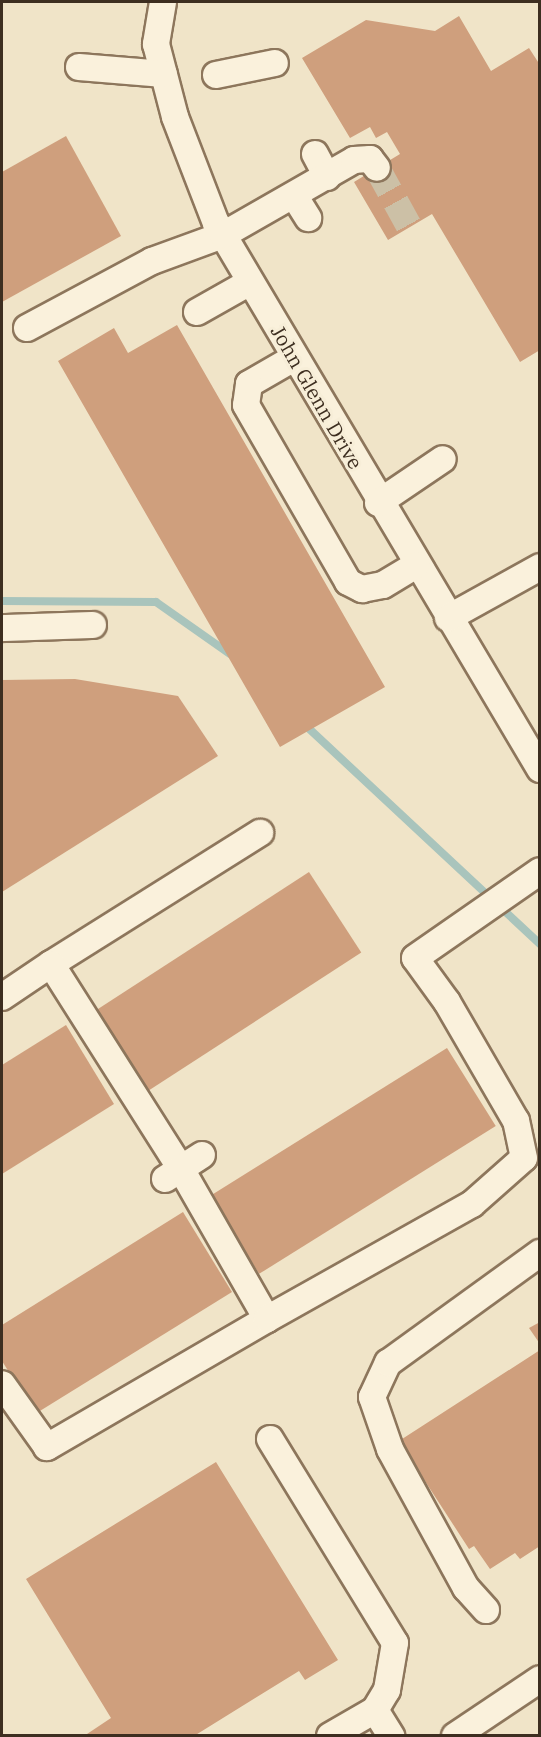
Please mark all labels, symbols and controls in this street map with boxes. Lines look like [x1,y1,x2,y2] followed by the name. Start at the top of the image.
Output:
[266,321,368,473] street label: John Glenn Drive

